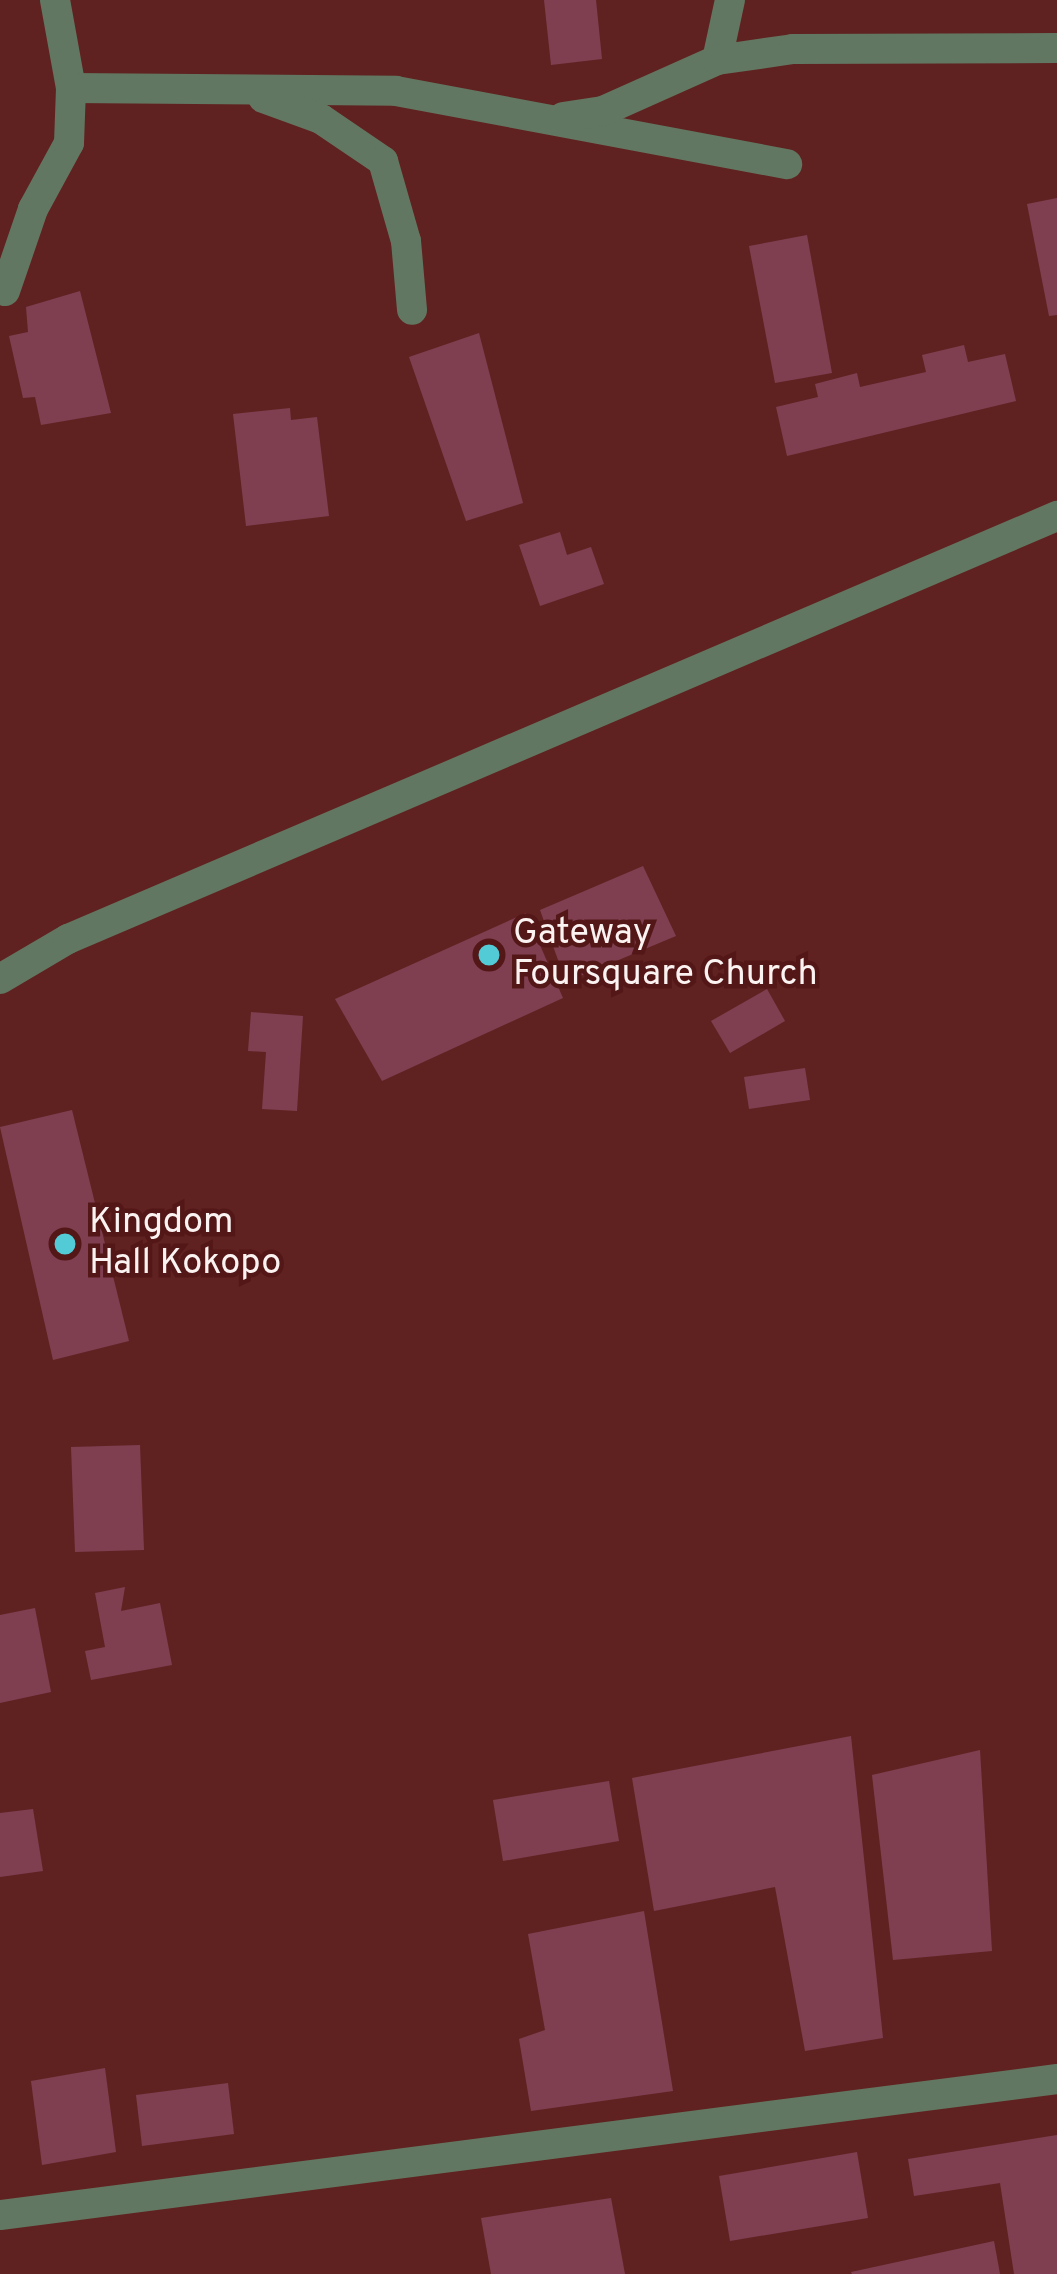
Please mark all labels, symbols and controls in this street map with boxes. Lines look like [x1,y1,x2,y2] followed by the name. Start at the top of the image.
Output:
[513,912,818,997] place label: Gateway Foursquare Church
[476,942,502,968] marker: Gateway Foursquare Church
[89,1201,281,1286] place label: Kingdom Hall Kokopo
[52,1231,78,1257] marker: Kingdom Hall Kokopo

